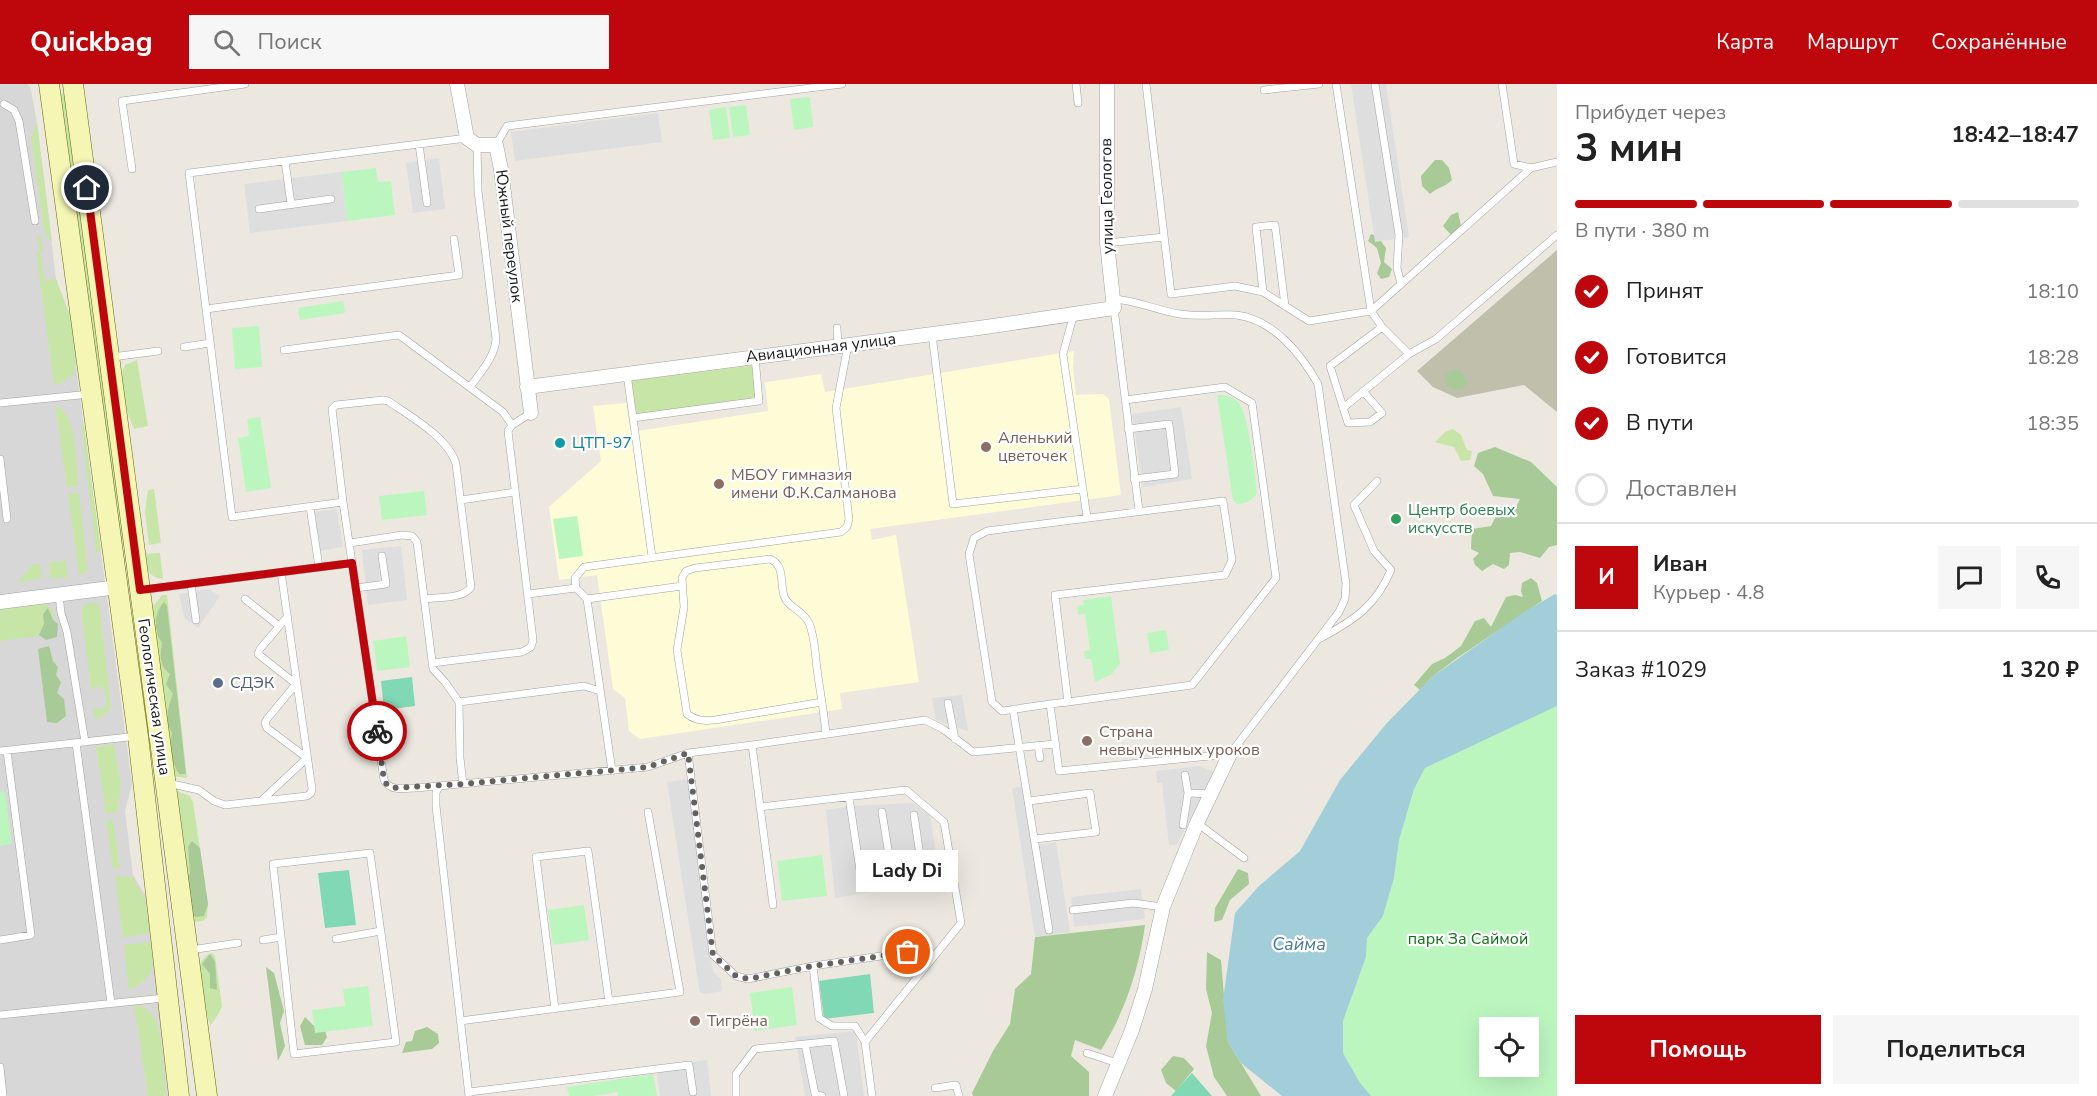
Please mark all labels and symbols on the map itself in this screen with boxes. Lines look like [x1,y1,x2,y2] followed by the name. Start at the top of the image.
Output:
[1095,138,1119,254] street label: улица Геологов
[61,162,112,213] pin
[490,168,528,304] street label: Южный переулок
[745,328,897,368] street label: Авиационная улица
[998,427,1073,467] place label: Аленький цветочек
[572,432,632,454] place label: ЦТП-97
[553,436,567,450] marker: ЦТП-97
[979,440,993,454] marker: Аленький цветочек
[731,464,897,504] place label: МБОУ гимназия имени Ф.К.Салманова
[712,477,726,491] marker: МБОУ гимназия имени Ф.К.Салманова
[1408,499,1516,539] place label: Центр боевых искусств
[1389,512,1403,526] marker: Центр боевых искусств
[132,617,176,777] street label: Геологическая улица
[230,672,275,694] place label: СДЭК
[211,676,225,690] marker: СДЭК
[347,701,407,761] courier
[1099,721,1260,761] place label: Страна невыученных уроков
[1080,734,1094,748] marker: Страна невыученных уроков
[857,850,959,892] callout: Lady Di
[882,926,933,977] pin
[1408,928,1528,950] park label: парк За Саймой
[1272,932,1326,956] water label: Сайма
[707,1010,768,1032] place label: Тигрёна
[688,1014,702,1028] marker: Тигрёна

